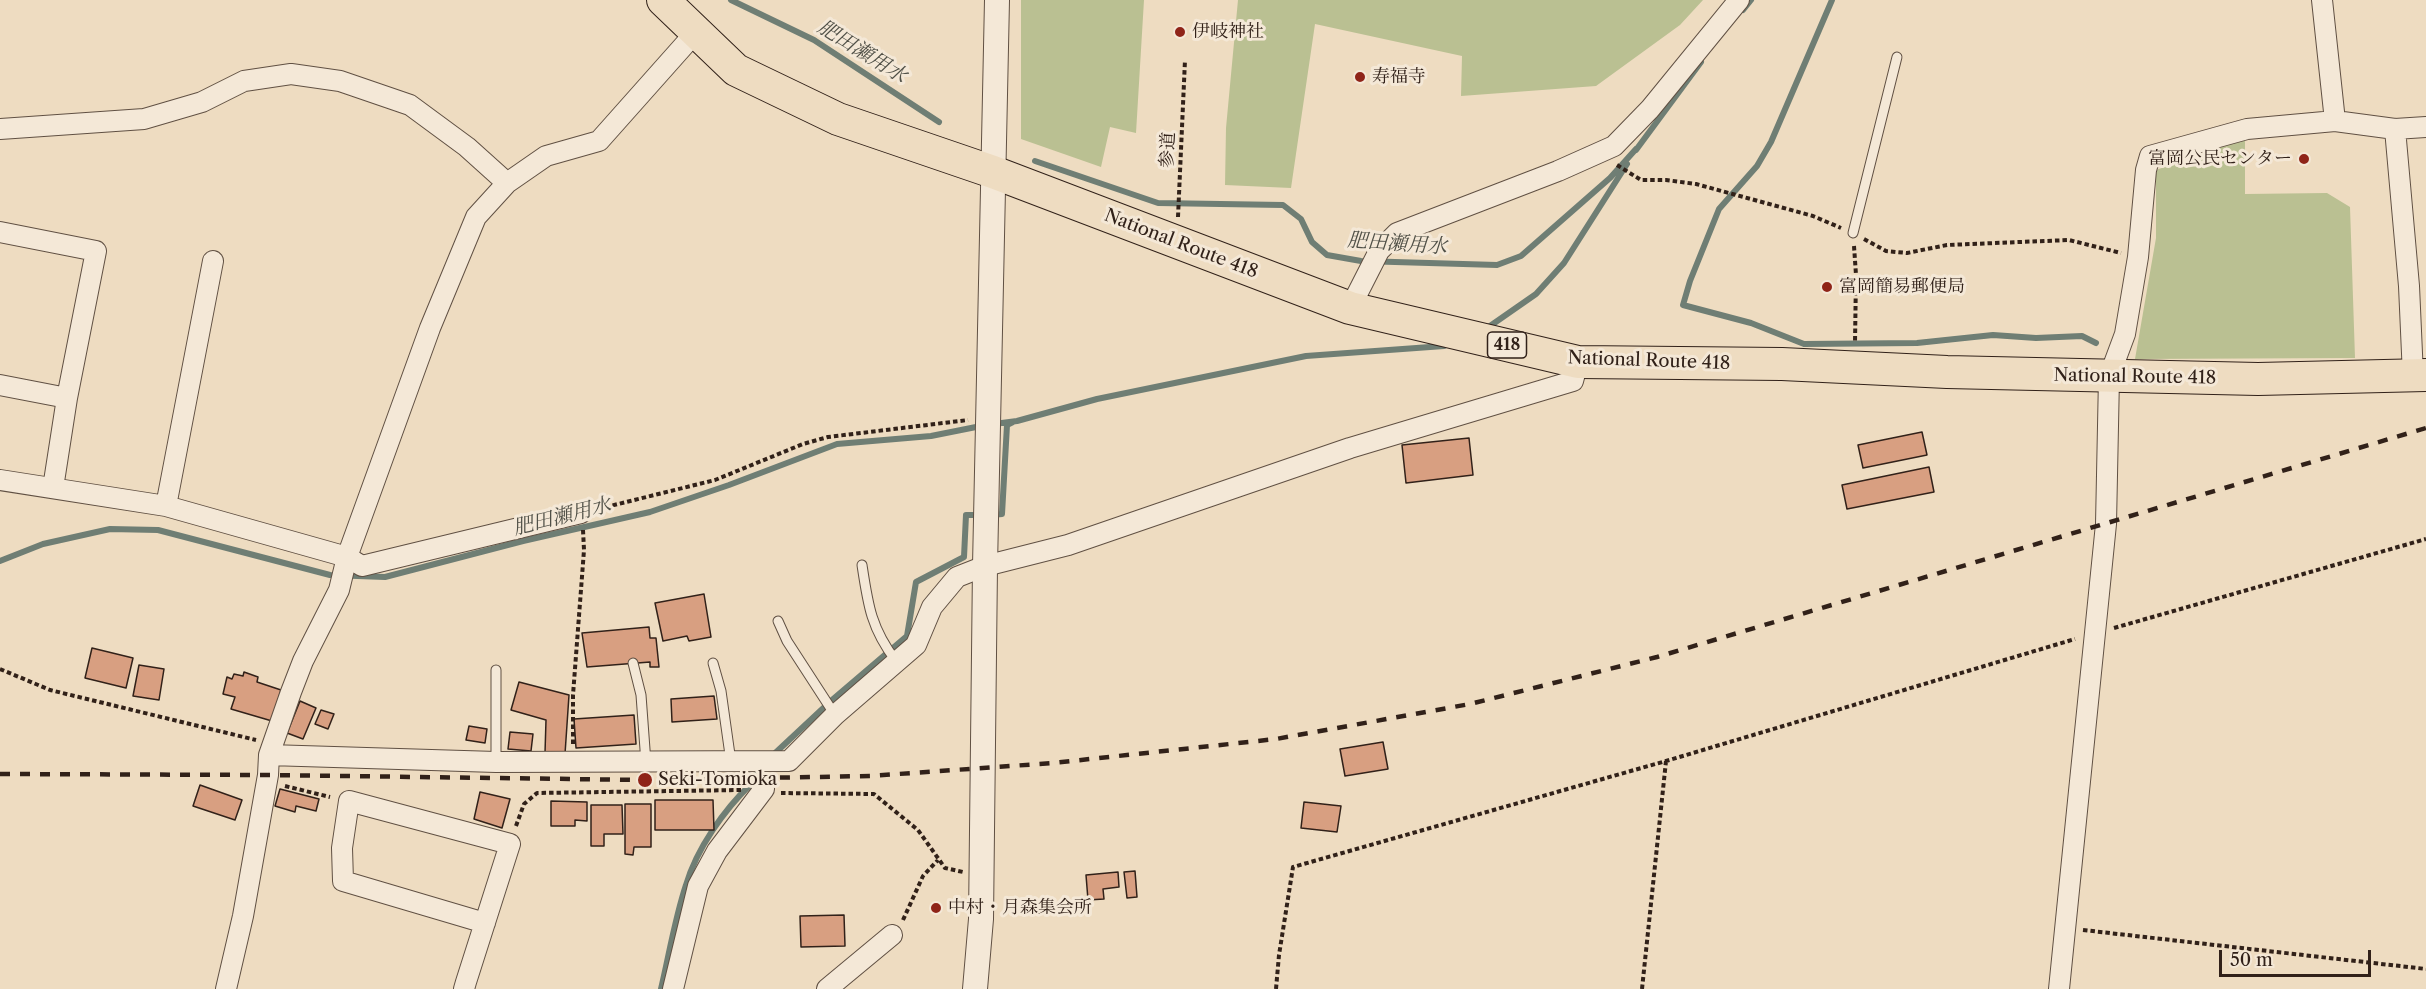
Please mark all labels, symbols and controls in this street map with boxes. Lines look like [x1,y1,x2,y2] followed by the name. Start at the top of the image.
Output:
[813,15,911,89] water label: 肥田瀬用水
[1192,21,1264,43] place label: 伊岐神社
[1173,25,1187,39] marker: 伊岐神社
[1372,66,1426,88] place label: 寿福寺
[1353,70,1367,84] marker: 寿福寺
[1156,131,1180,169] street label: 参道
[2148,148,2292,170] place label: 富岡公民センター
[2297,152,2311,166] marker: 富岡公民センター
[1101,205,1261,283] street label: National Route 418
[1346,229,1448,259] water label: 肥田瀬用水
[1839,276,1965,298] place label: 富岡簡易郵便局
[1820,280,1834,294] marker: 富岡簡易郵便局
[1488,332,1526,358] road number: 418
[1567,347,1731,375] street label: National Route 418
[2053,365,2217,389] street label: National Route 418
[511,493,613,541] water label: 肥田瀬用水
[658,769,777,791] place label: Seki-Tomioka
[636,771,654,789] marker: Seki-Tomioka
[948,897,1092,919] place label: 中村・月森集会所
[929,901,943,915] marker: 中村・月森集会所
[2222,938,2374,976] scale bar
[2230,949,2273,971] text: 50 m

